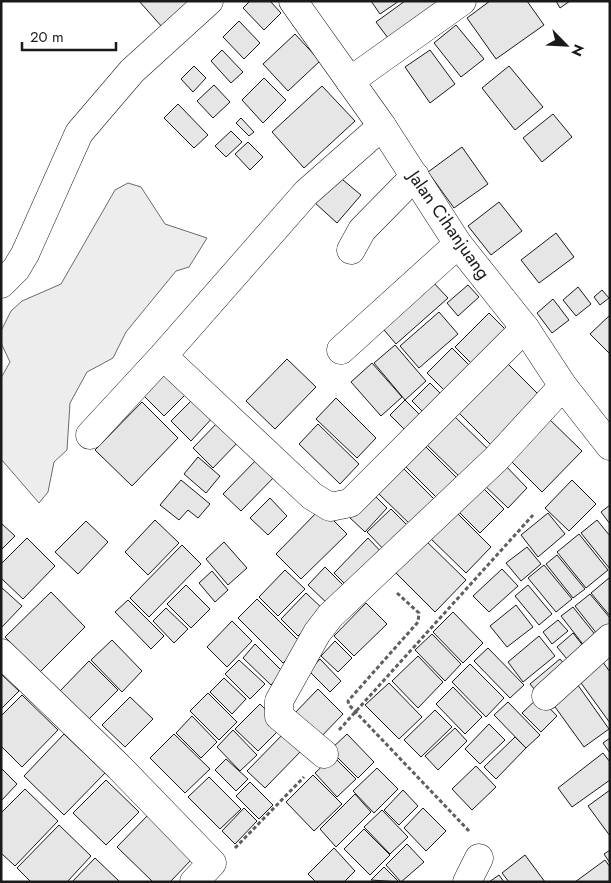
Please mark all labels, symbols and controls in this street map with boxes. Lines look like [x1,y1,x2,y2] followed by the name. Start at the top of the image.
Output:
[22,20,116,52] scale bar
[541,20,591,70] north arrow
[30,26,64,48] text: 20 m
[566,41,589,59] text: N
[401,164,496,285] street label: Jalan Cihanjuang

